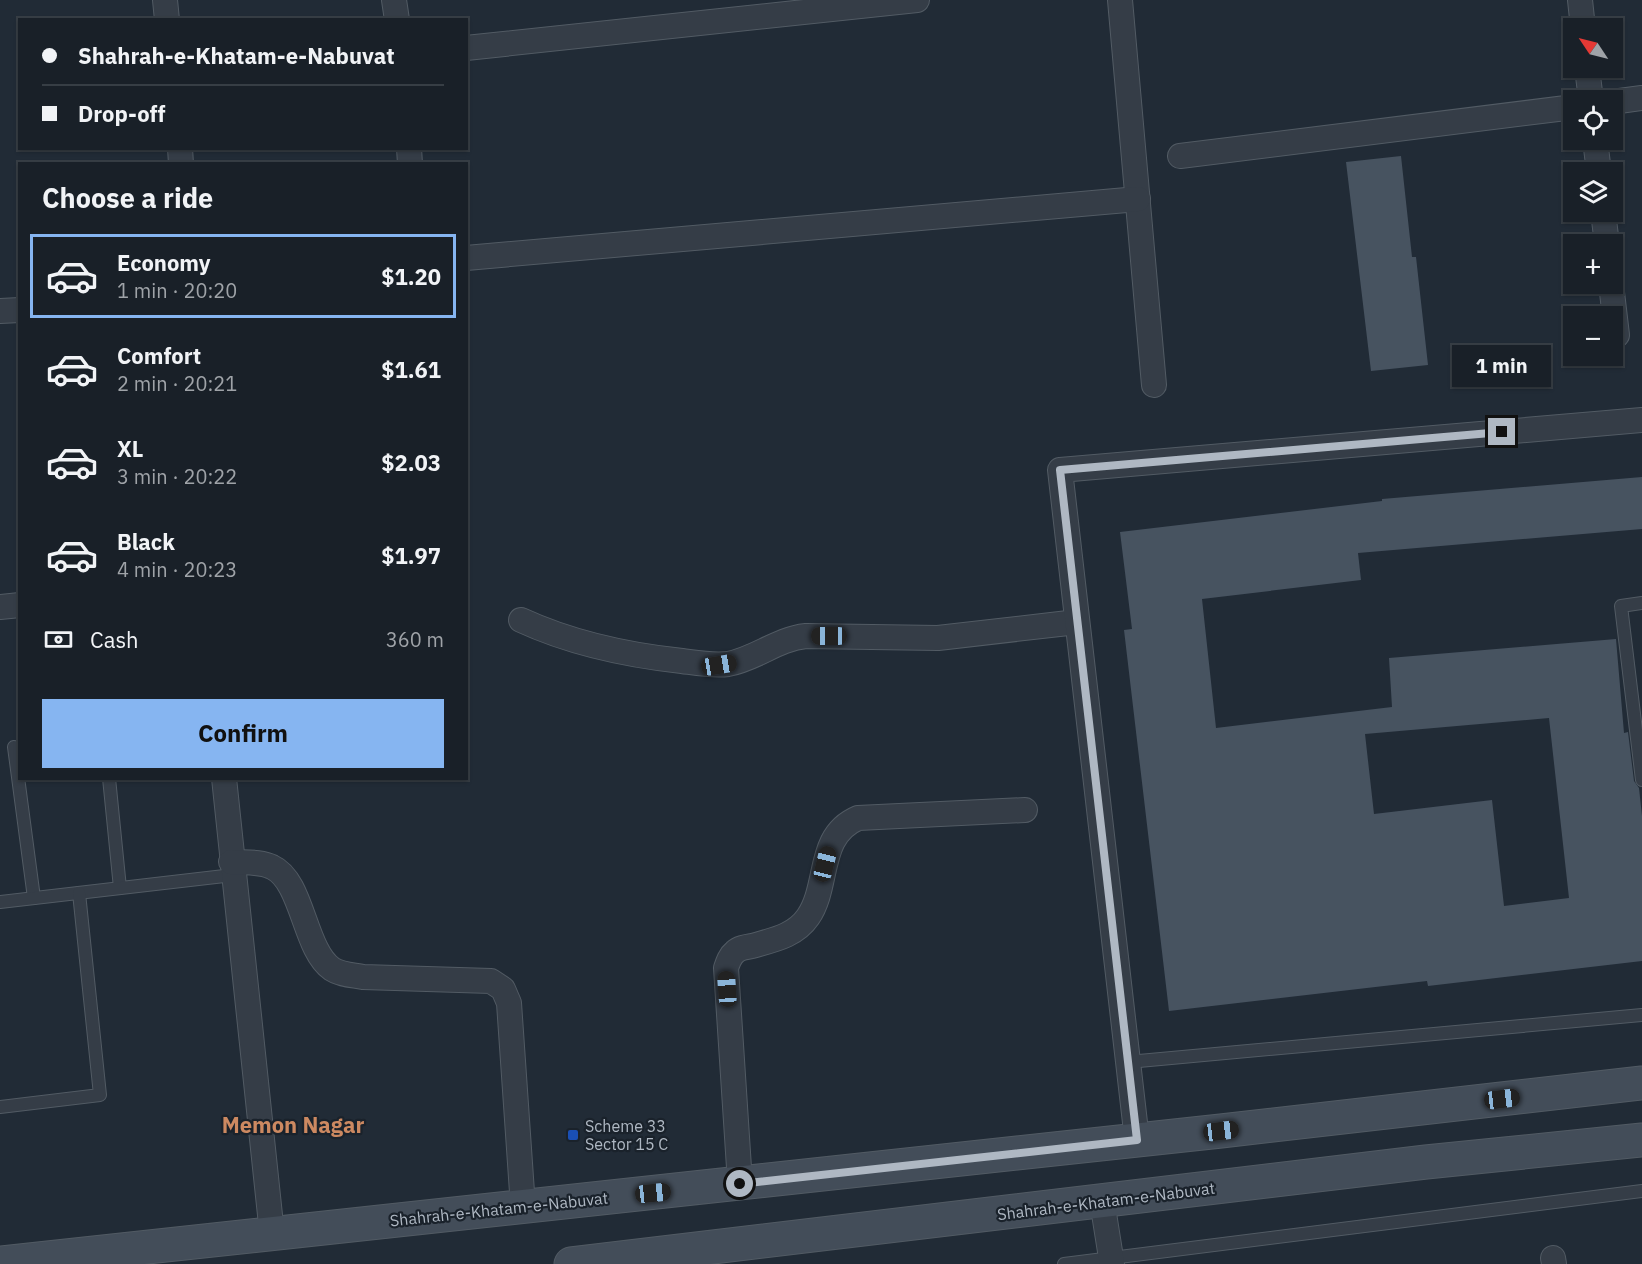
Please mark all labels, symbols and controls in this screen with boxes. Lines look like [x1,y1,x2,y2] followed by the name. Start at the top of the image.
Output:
[1563,18,1623,78] north arrow
[1563,18,1623,366] map controls
[78,41,395,70] text: Shahrah-e-Khatam-e-Nabuvat
[1563,90,1623,150] button: locate
[78,99,165,128] text: Drop-off
[1563,162,1623,222] button: layers
[42,180,213,215] text: Choose a ride
[1563,234,1623,294] button: +
[117,248,211,277] text: Economy
[45,249,99,303] icon: car
[381,262,441,291] text: $1.20
[117,277,237,304] text: 1 min · 20:20
[1563,306,1623,366] button: −
[117,341,201,370] text: Comfort
[45,342,99,396] icon: car
[1452,345,1552,387] callout: 1 min
[1475,352,1528,379] text: 1 min
[381,355,441,384] text: $1.61
[117,370,237,397] text: 2 min · 20:21
[1488,418,1515,445] route end
[117,434,143,463] text: XL
[45,435,99,489] icon: car
[381,448,441,477] text: $2.03
[117,463,237,490] text: 3 min · 20:22
[117,527,175,556] text: Black
[45,528,99,582] icon: car
[381,541,441,570] text: $1.97
[117,556,237,583] text: 4 min · 20:23
[42,623,75,656] icon: cash
[90,625,139,654] text: Cash
[386,626,444,653] text: 360 m
[811,627,847,645] car
[700,653,738,677] car
[42,699,444,768] button: Confirm
[812,844,838,884] car
[717,970,737,1008] car
[1483,1088,1521,1110] car
[222,1110,364,1139] district label: Memon Nagar
[585,1116,668,1154] place label: Scheme 33 Sector 15 C
[1202,1120,1240,1142] car
[566,1128,580,1142] marker: Scheme 33 Sector 15 C
[726,1170,753,1197] route start
[996,1178,1216,1224] street label: Shahrah-e-Khatam-e-Nabuvat
[634,1182,672,1204] car
[389,1188,609,1230] street label: Shahrah-e-Khatam-e-Nabuvat

